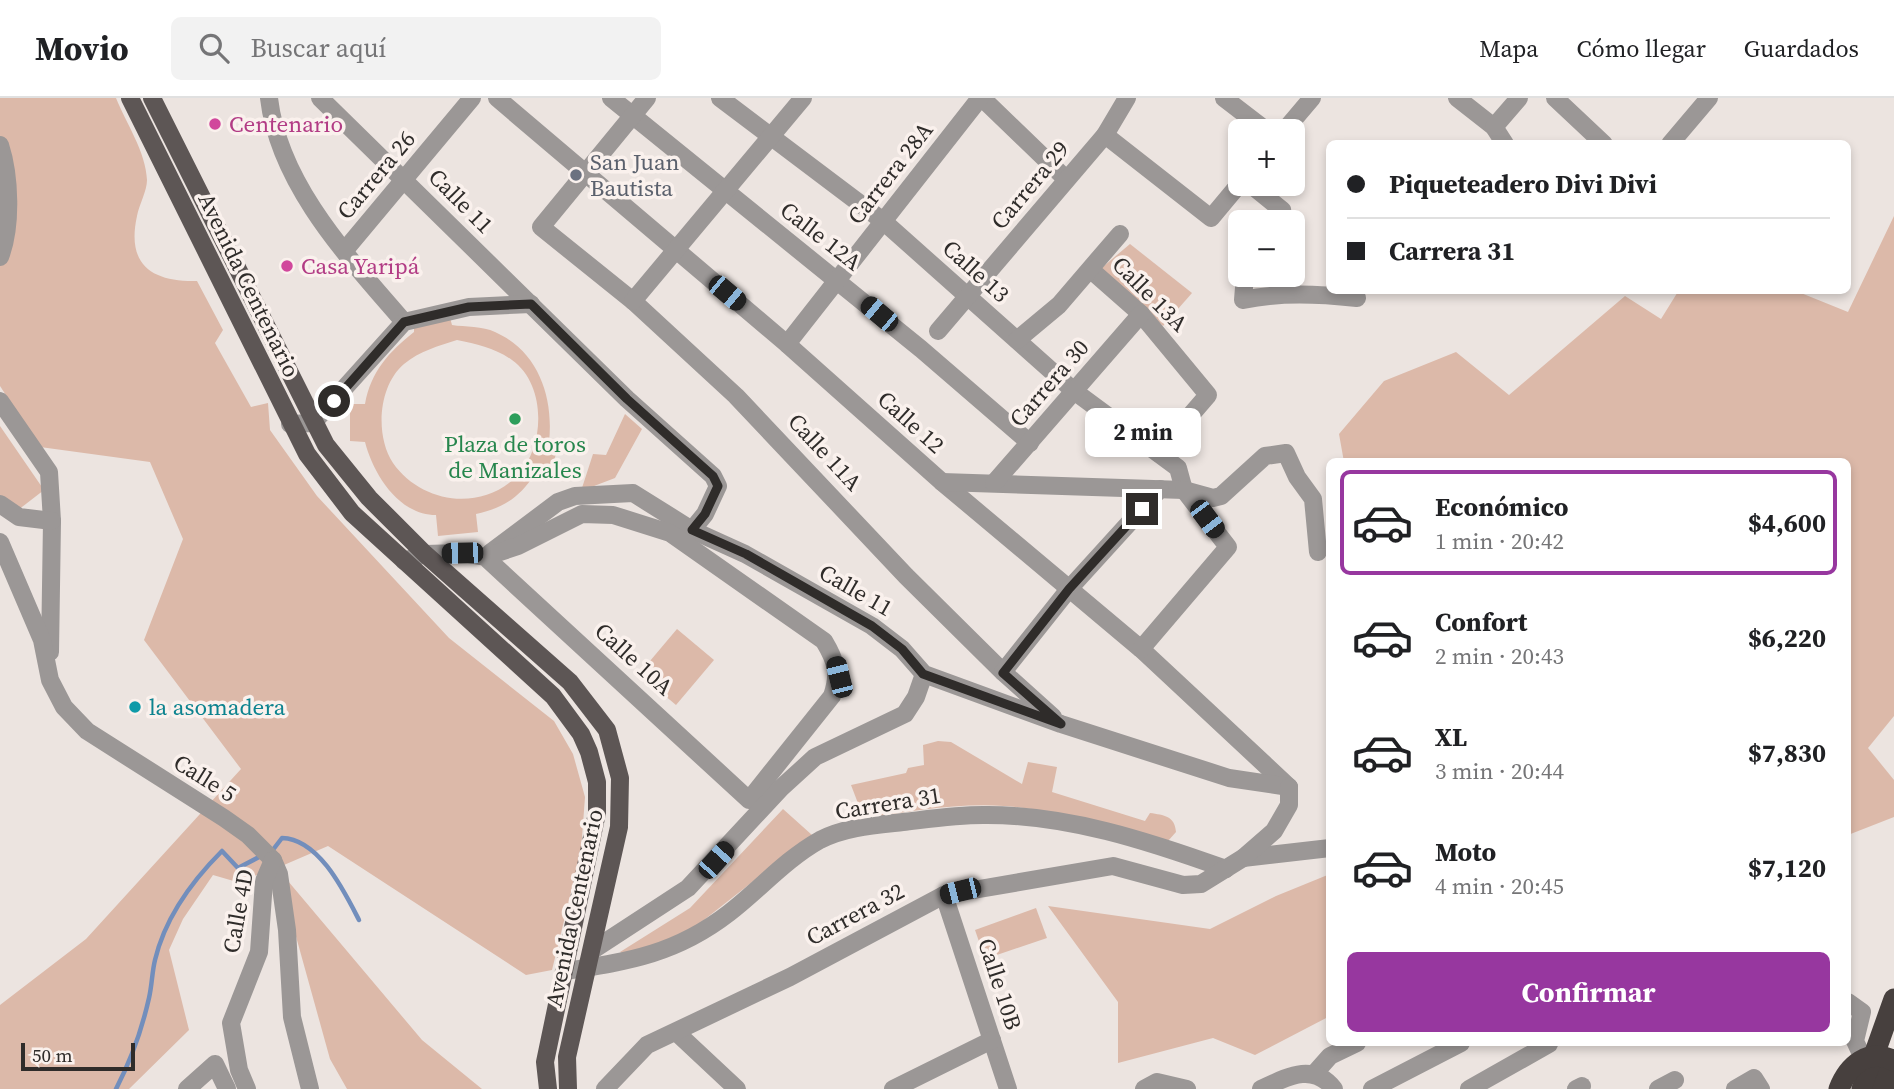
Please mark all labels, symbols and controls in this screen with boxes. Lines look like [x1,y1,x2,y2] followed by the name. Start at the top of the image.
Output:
[171,17,661,80] search box
[35,26,129,71] text: Movio
[195,29,233,67] icon: search
[251,30,386,66] text: Buscar aquí
[1479,32,1538,65] text: Mapa
[1576,32,1706,65] text: Cómo llegar
[1744,32,1859,65] text: Guardados
[229,108,343,140] place label: Centenario
[840,115,941,231] street label: Carrera 28A
[207,116,223,132] marker: Centenario
[1228,119,1305,287] map controls
[1228,119,1305,196] button: +
[329,124,423,226] street label: Carrera 26
[983,134,1077,236] street label: Carrera 29
[590,146,680,204] place label: San Juan Bautista
[421,161,501,241] street label: Calle 11
[1389,166,1657,202] text: Piqueteadero Divi Divi
[568,167,584,183] marker: San Juan Bautista
[190,187,308,383] street label: Avenida Centenario
[774,194,869,278] street label: Calle 12A
[1228,210,1305,287] button: −
[936,232,1016,310] street label: Calle 13
[1389,233,1515,269] text: Carrera 31
[1105,249,1196,340] street label: Calle 13A
[301,250,420,282] place label: Casa Yaripá
[279,258,295,274] marker: Casa Yaripá
[705,271,750,315] car
[857,292,902,336] car
[1002,332,1096,434] street label: Carrera 30
[871,383,951,461] street label: Calle 12
[318,385,350,417] route start
[781,406,870,498] street label: Calle 11A
[1084,408,1200,456] callout: 2 min
[507,411,523,427] marker: Plaza de toros de Manizales
[1113,416,1173,448] text: 2 min
[444,428,586,486] place label: Plaza de toros de Manizales
[1435,489,1568,525] text: Económico
[1351,491,1414,554] icon: car
[1126,493,1158,525] route end
[1186,496,1229,542] car
[1748,505,1826,541] text: $4,600
[1435,525,1564,557] text: 1 min · 20:42
[441,542,484,564] car
[813,556,899,624] street label: Calle 11
[1435,604,1527,640] text: Confort
[1351,606,1414,669] icon: car
[588,615,681,703] street label: Calle 10A
[1748,620,1826,656] text: $6,220
[1435,640,1564,672] text: 2 min · 20:43
[824,654,855,700] car
[149,691,286,723] place label: la asomadera
[127,699,143,715] marker: la asomadera
[1435,719,1467,755] text: XL
[1351,721,1414,784] icon: car
[1748,735,1826,771] text: $7,830
[167,746,243,810] street label: Calle 5
[1435,755,1564,787] text: 3 min · 20:44
[833,779,943,827] street label: Carrera 31
[537,806,611,1010] street label: Avenida Centenario
[1435,834,1496,870] text: Moto
[1351,836,1414,899] icon: car
[695,837,738,883] car
[1748,850,1826,886] text: $7,120
[215,866,261,956] street label: Calle 4D
[1435,870,1564,902] text: 4 min · 20:45
[800,875,910,953] street label: Carrera 32
[938,876,983,906] car
[970,934,1030,1034] street label: Calle 10B
[1347,952,1830,1032] button: Confirmar
[21,1040,135,1072] scale bar
[32,1042,73,1068] text: 50 m

